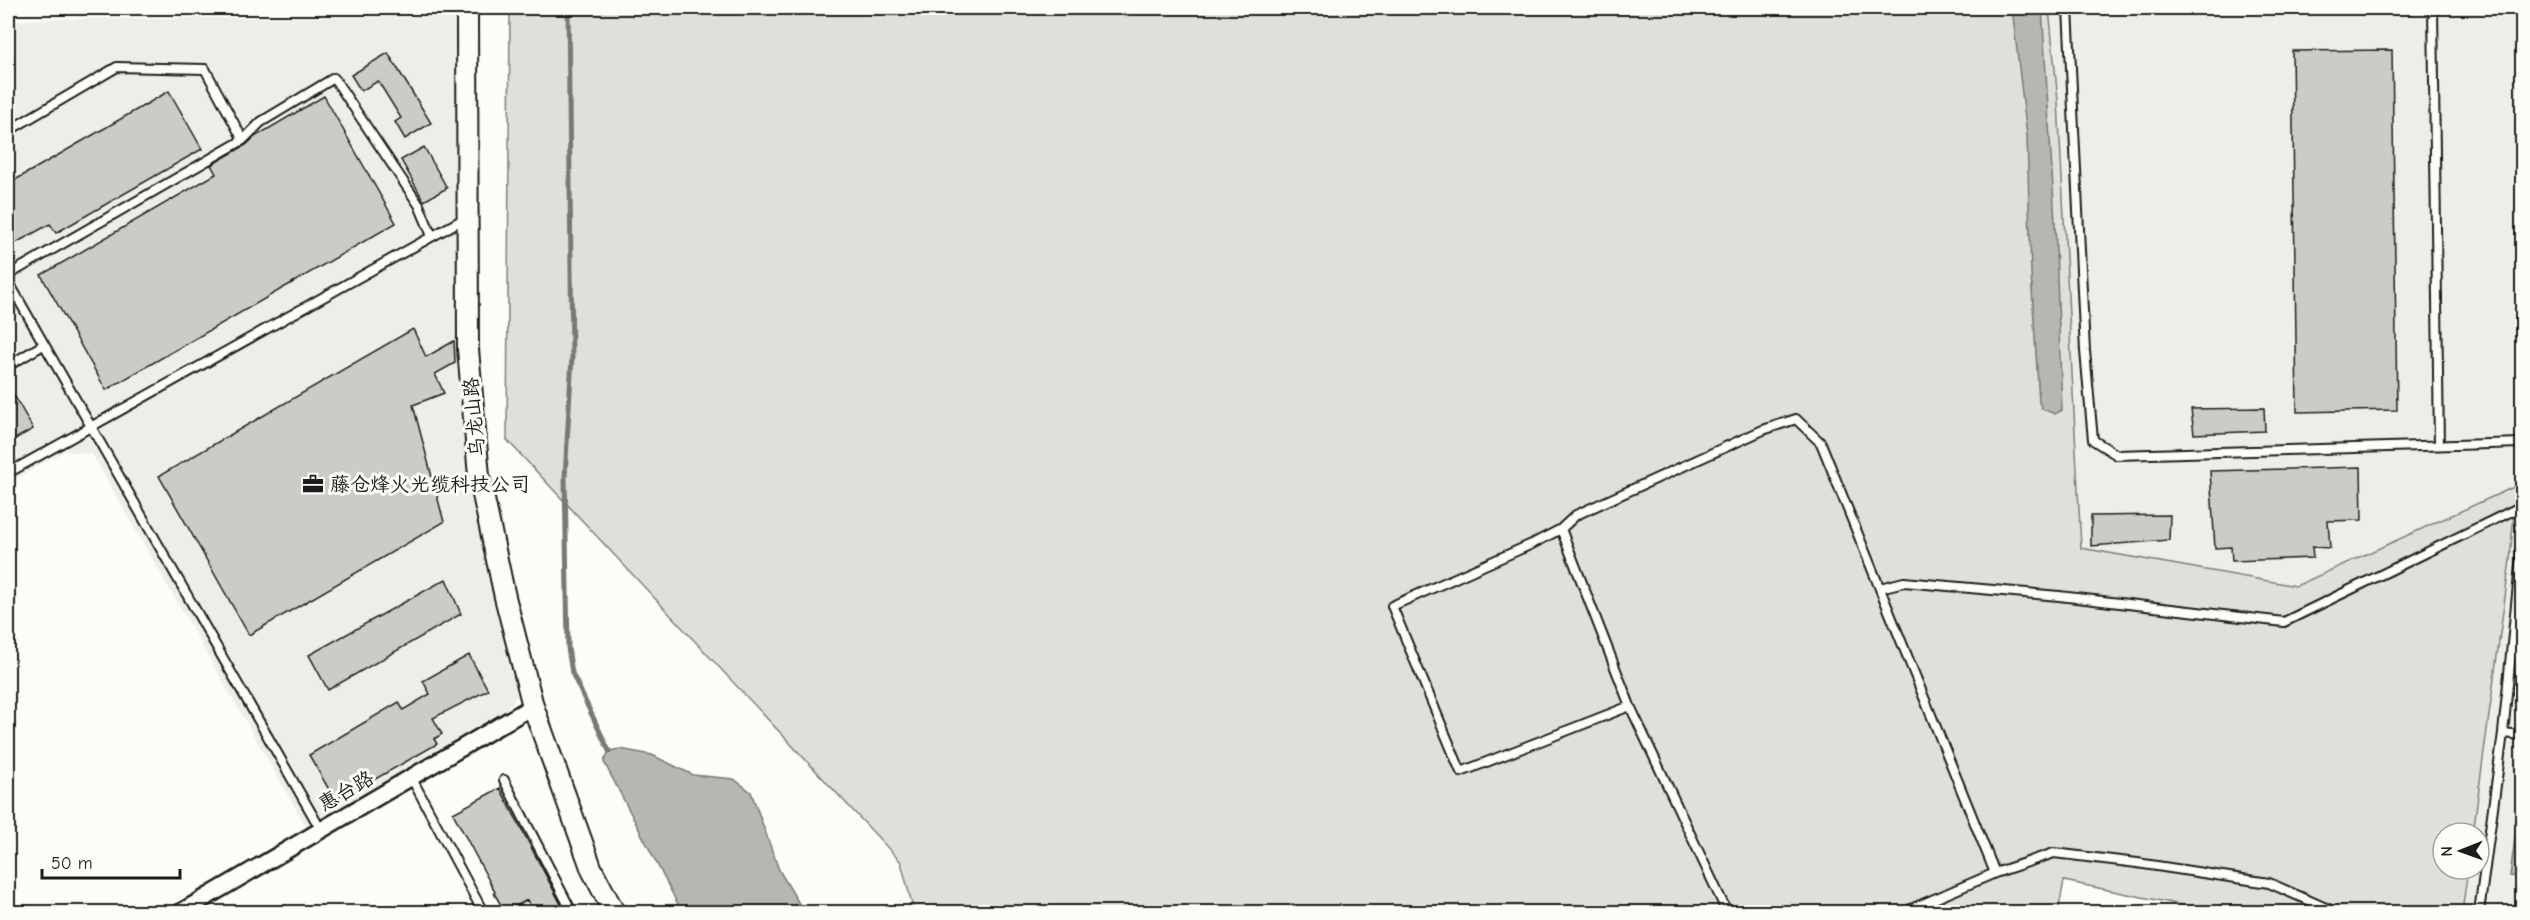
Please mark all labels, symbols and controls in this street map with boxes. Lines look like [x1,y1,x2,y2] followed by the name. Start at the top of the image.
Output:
[459,375,489,458] street label: 乌龙山路
[301,472,325,496] office icon: 藤仓烽火光缆科技公司
[330,473,530,496] place label: 藤仓烽火光缆科技公司
[314,766,379,816] street label: 惠台路
[2431,821,2491,881] north arrow
[42,842,180,880] scale bar
[2438,846,2456,857] text: N
[51,853,93,874] text: 50 m

